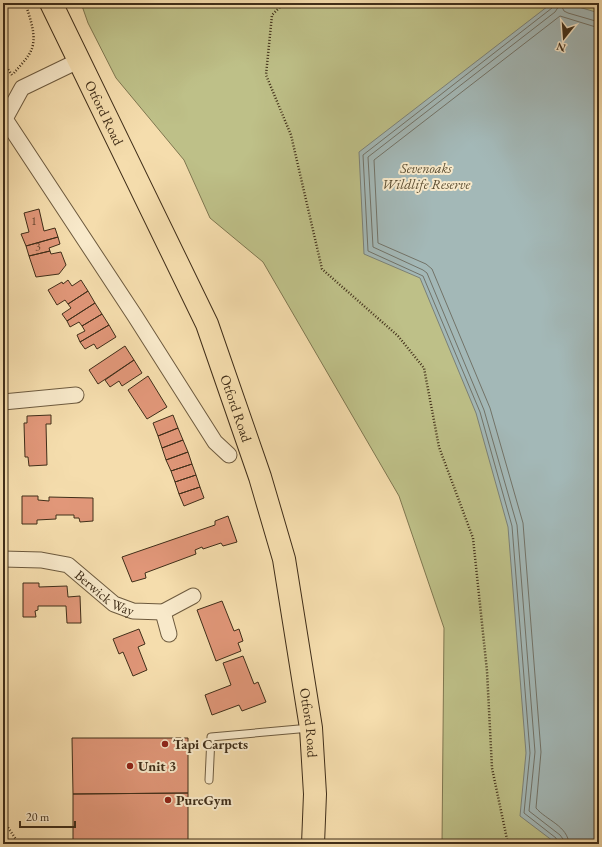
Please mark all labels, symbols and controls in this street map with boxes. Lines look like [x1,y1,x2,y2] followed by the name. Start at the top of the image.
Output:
[544,18,584,58] north arrow
[555,40,567,56] text: N
[81,77,128,149] street label: Otford Road
[382,159,470,193] park label: Sevenoaks Wildlife Reserve
[31,213,37,229] house number: 1
[35,239,41,255] house number: 3
[216,372,256,445] street label: Otford Road
[71,566,138,620] street label: Berwick Way
[296,687,322,759] street label: Otford Road
[173,735,248,753] place label: Tapi Carpets
[160,739,170,749] marker: Tapi Carpets
[138,757,176,775] place label: Unit 3
[125,761,135,771] marker: Unit 3
[176,791,232,809] place label: PureGym
[163,795,173,805] marker: PureGym
[20,803,75,829] scale bar
[26,809,50,825] text: 20 m

